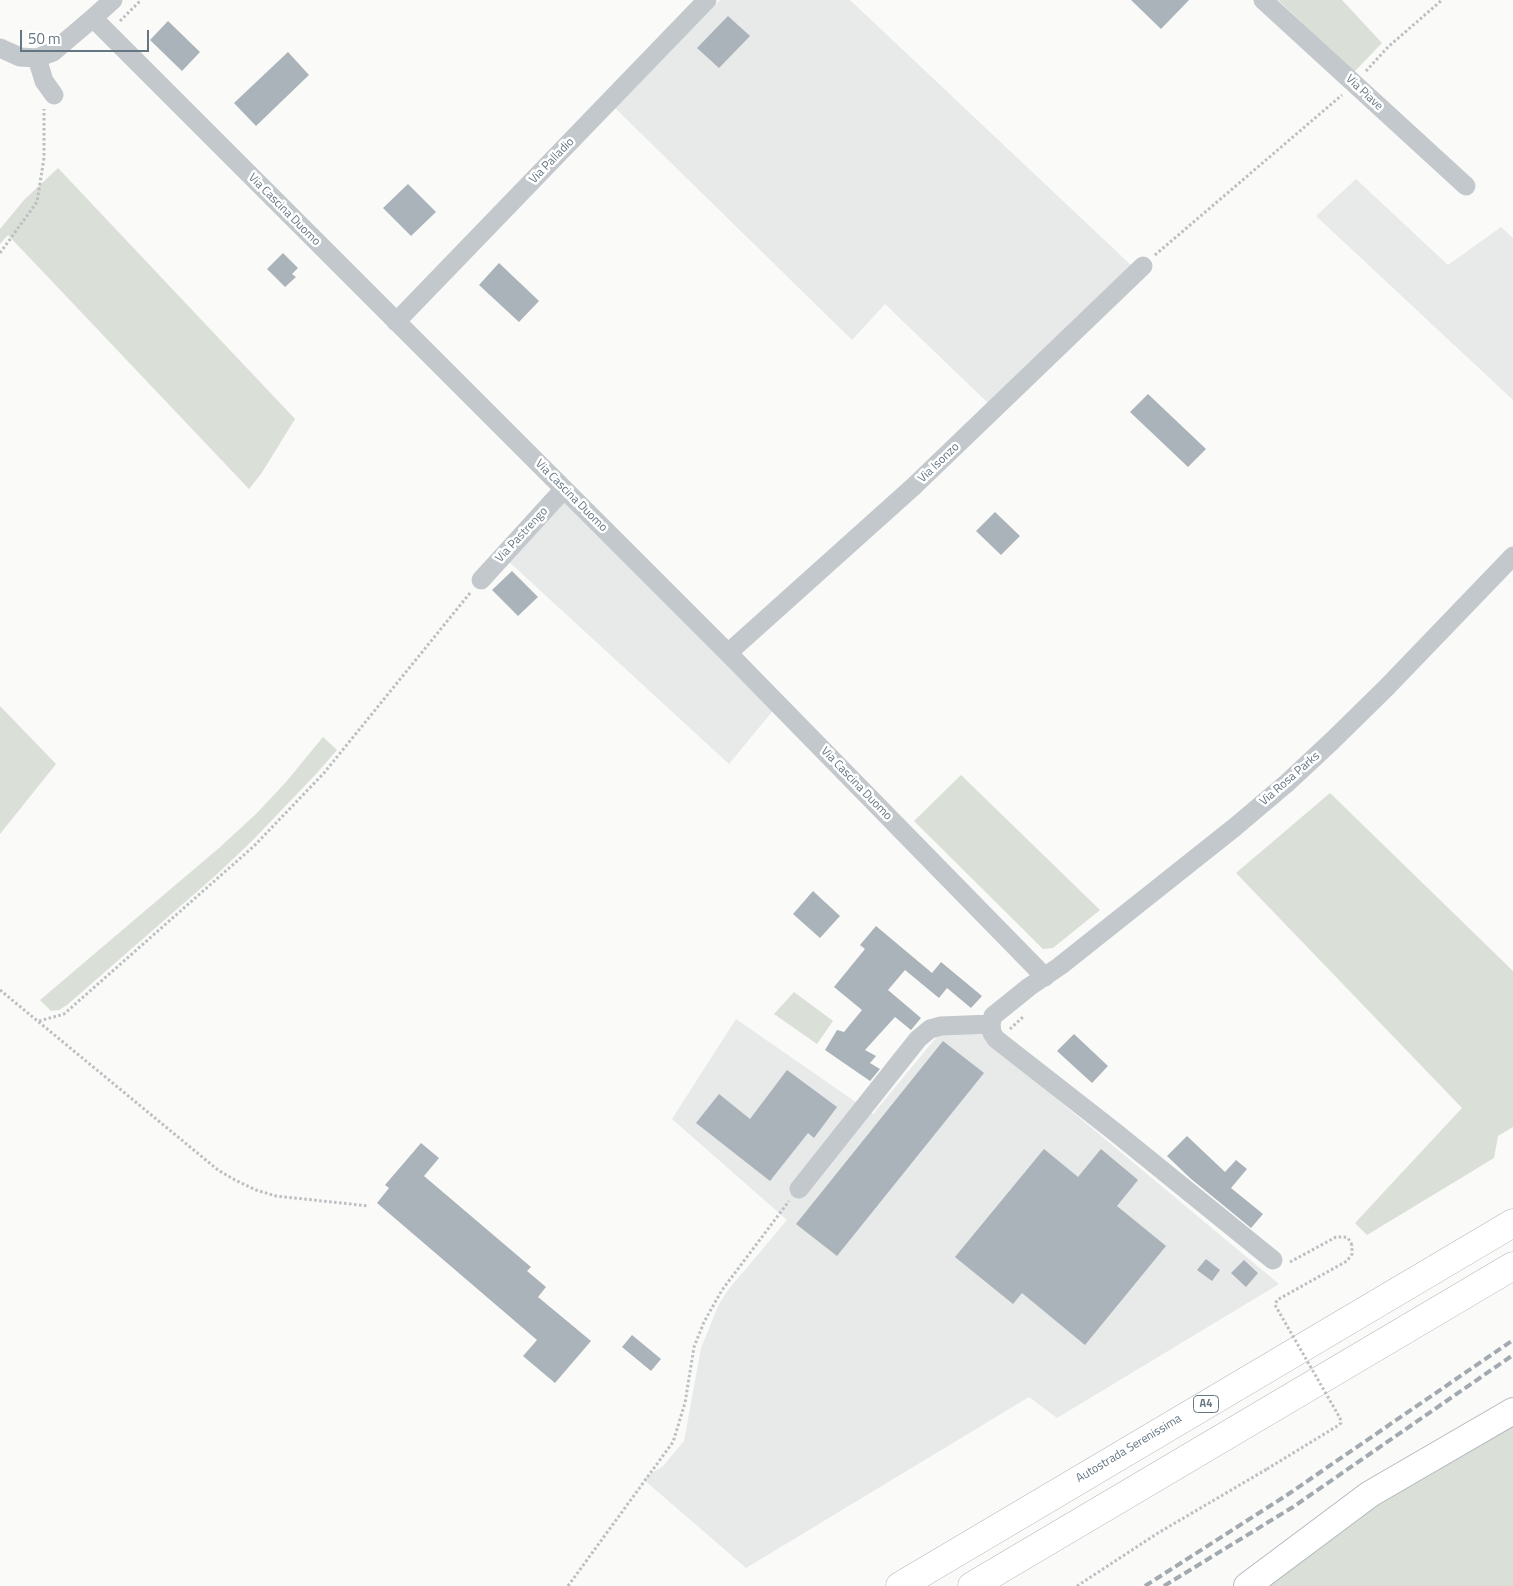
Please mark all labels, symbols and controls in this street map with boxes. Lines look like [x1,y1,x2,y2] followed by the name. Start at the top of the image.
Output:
[22,20,151,52] scale bar
[28,27,61,50] text: 50 m
[1342,72,1386,114] street label: Via Piave
[527,135,577,187] street label: Via Palladio
[245,171,323,249] street label: Via Cascina Duomo
[916,440,962,486] street label: Via Isonzo
[532,457,610,535] street label: Via Cascina Duomo
[493,504,551,566] street label: Via Pastrengo
[817,744,895,824] street label: Via Cascina Duomo
[1257,749,1323,809] street label: Via Rosa Parks
[1194,1396,1218,1412] road number: A4
[1074,1412,1184,1486] street label: Autostrada Serenissima

